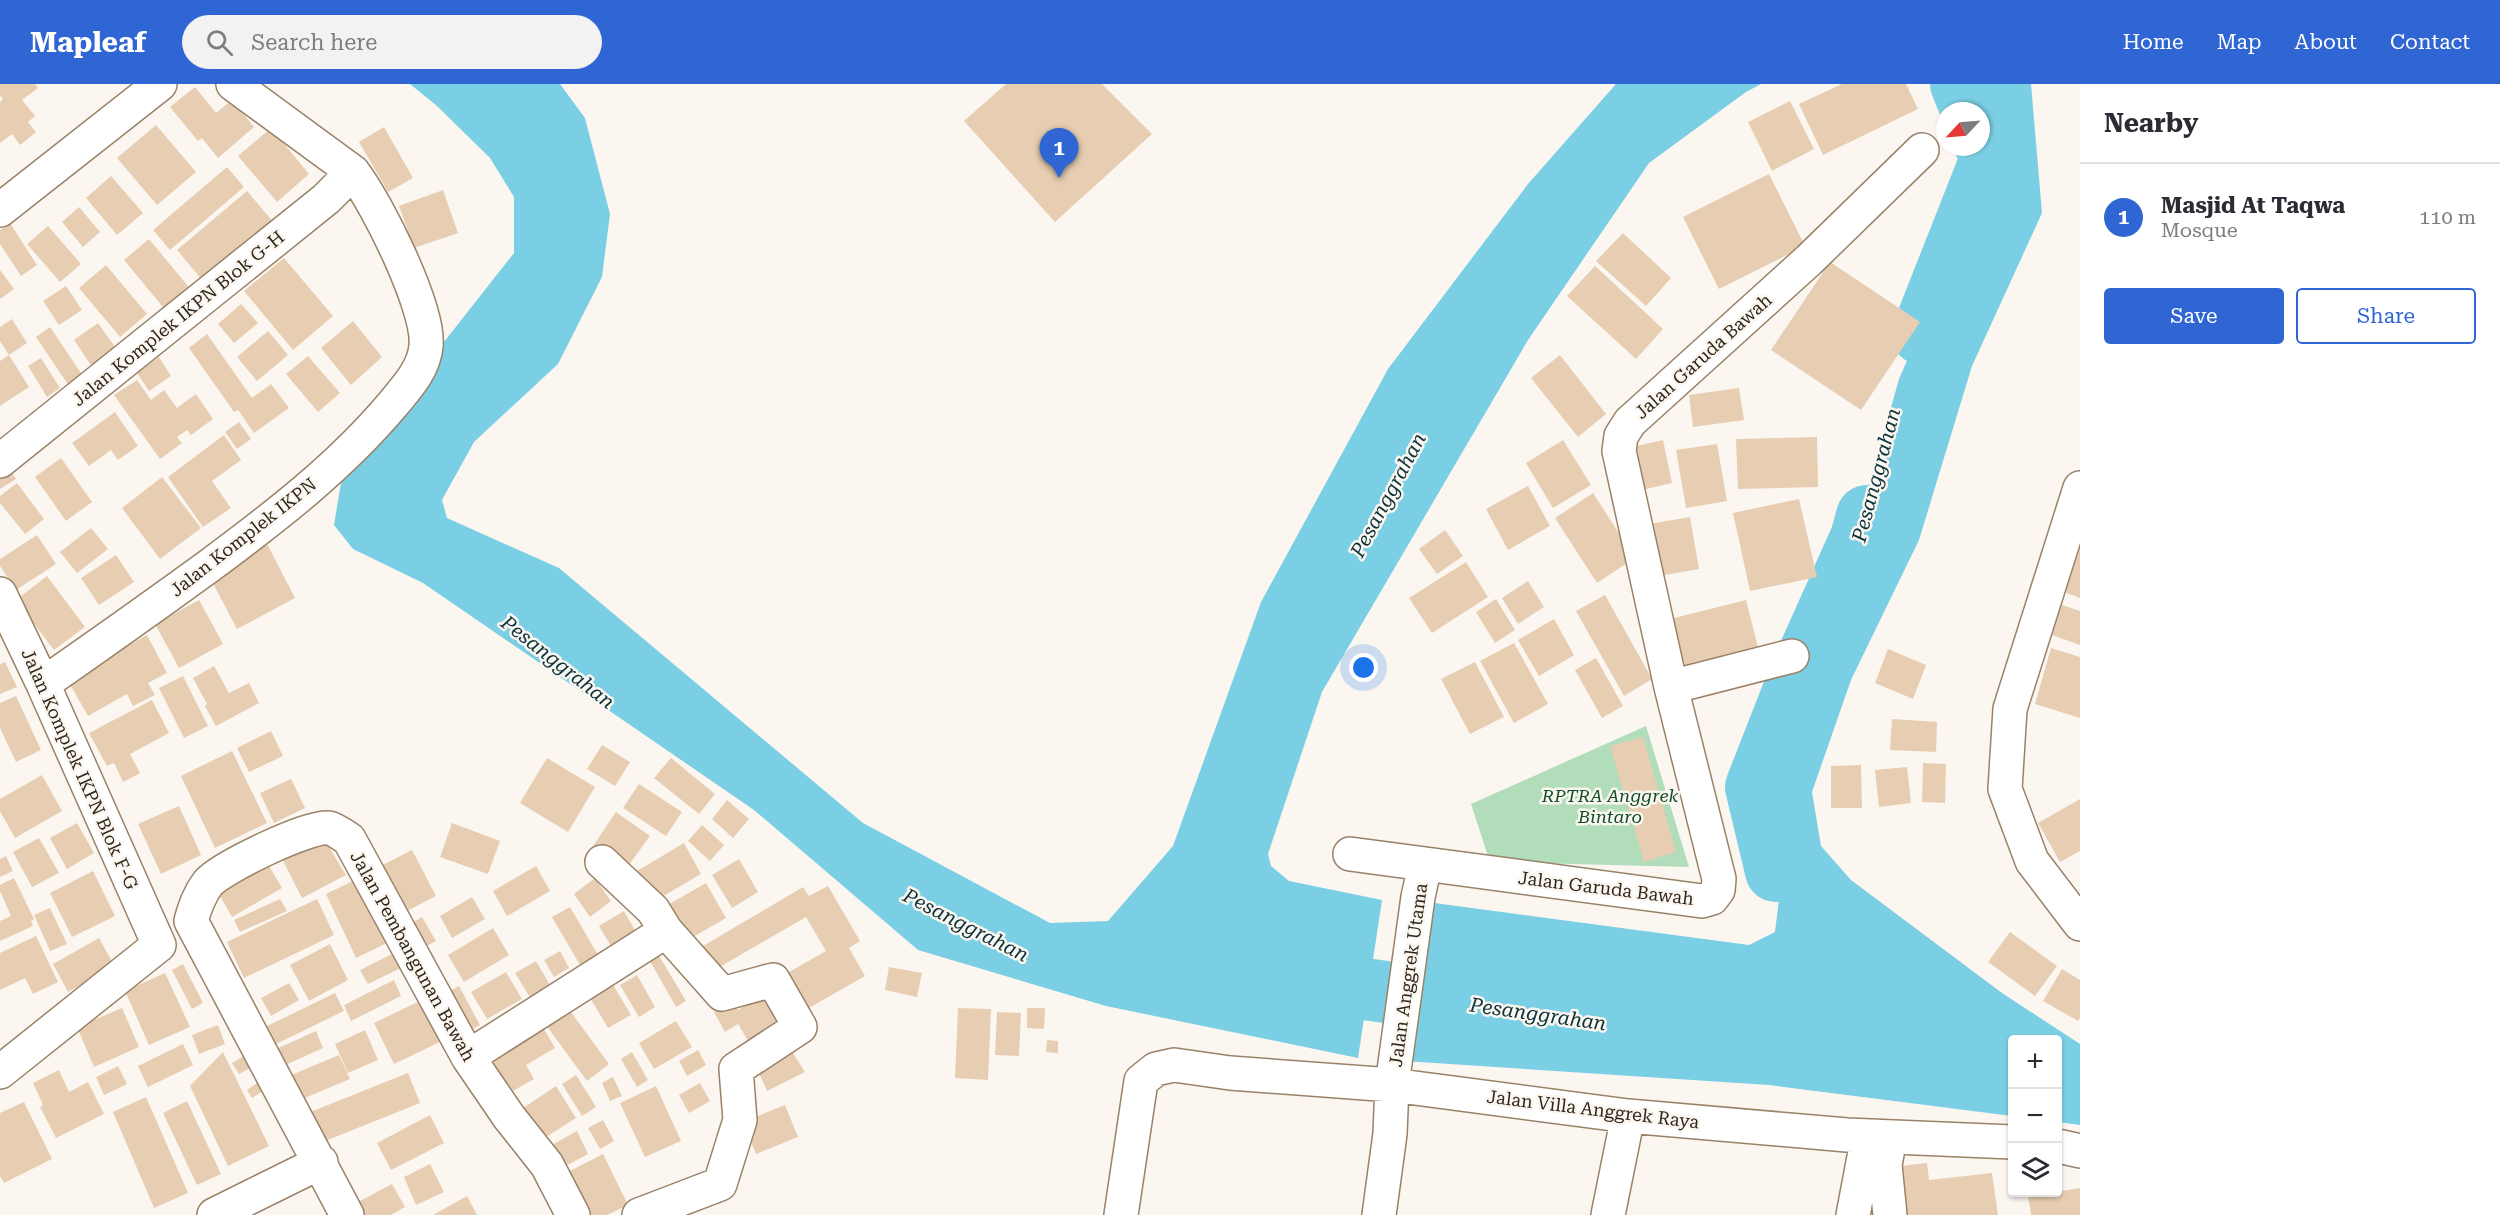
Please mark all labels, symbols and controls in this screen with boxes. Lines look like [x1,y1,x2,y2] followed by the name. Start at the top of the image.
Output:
[182,15,602,69] search box
[30,26,146,59] text: Mapleaf
[203,26,236,59] icon: search
[251,30,377,55] text: Search here
[2123,30,2184,54] text: Home
[2217,30,2262,54] text: Map
[2295,30,2357,54] text: About
[2390,30,2470,54] text: Contact
[1936,102,1990,156] north arrow
[2104,108,2198,138] text: Nearby
[1040,128,1078,178] pin: 1
[2161,193,2345,218] text: Masjid At Taqwa
[2118,205,2129,229] text: 1
[2419,205,2476,229] text: 110 m
[2161,218,2238,242] text: Mosque
[68,226,288,410] street label: Jalan Komplek IKPN Blok G-H
[2104,288,2284,344] button: Save
[2296,288,2476,344] button: Share
[1630,289,1776,423] street label: Jalan Garuda Bawah
[1846,405,1905,545] water label: Pesanggrahan
[1345,429,1431,562] water label: Pesanggrahan
[166,473,320,601] street label: Jalan Komplek IKPN
[496,610,620,714] water label: Pesanggrahan
[17,645,143,893] street label: Jalan Komplek IKPN Blok F-G
[1349,653,1378,682] your location
[1541,785,1679,827] park label: RPTRA Anggrek Bintaro
[346,847,480,1065] street label: Jalan Pembangunan Bawah
[1517,867,1695,909] street label: Jalan Garuda Bawah
[1385,881,1431,1068] street label: Jalan Anggrek Utama
[898,883,1033,967] water label: Pesanggrahan
[1467,992,1608,1035] water label: Pesanggrahan
[2008,1035,2062,1197] map controls
[2008,1035,2062,1089] button: +
[1485,1086,1701,1132] street label: Jalan Villa Anggrek Raya
[2008,1089,2062,1143] button: −
[2008,1143,2062,1197] button: layers

